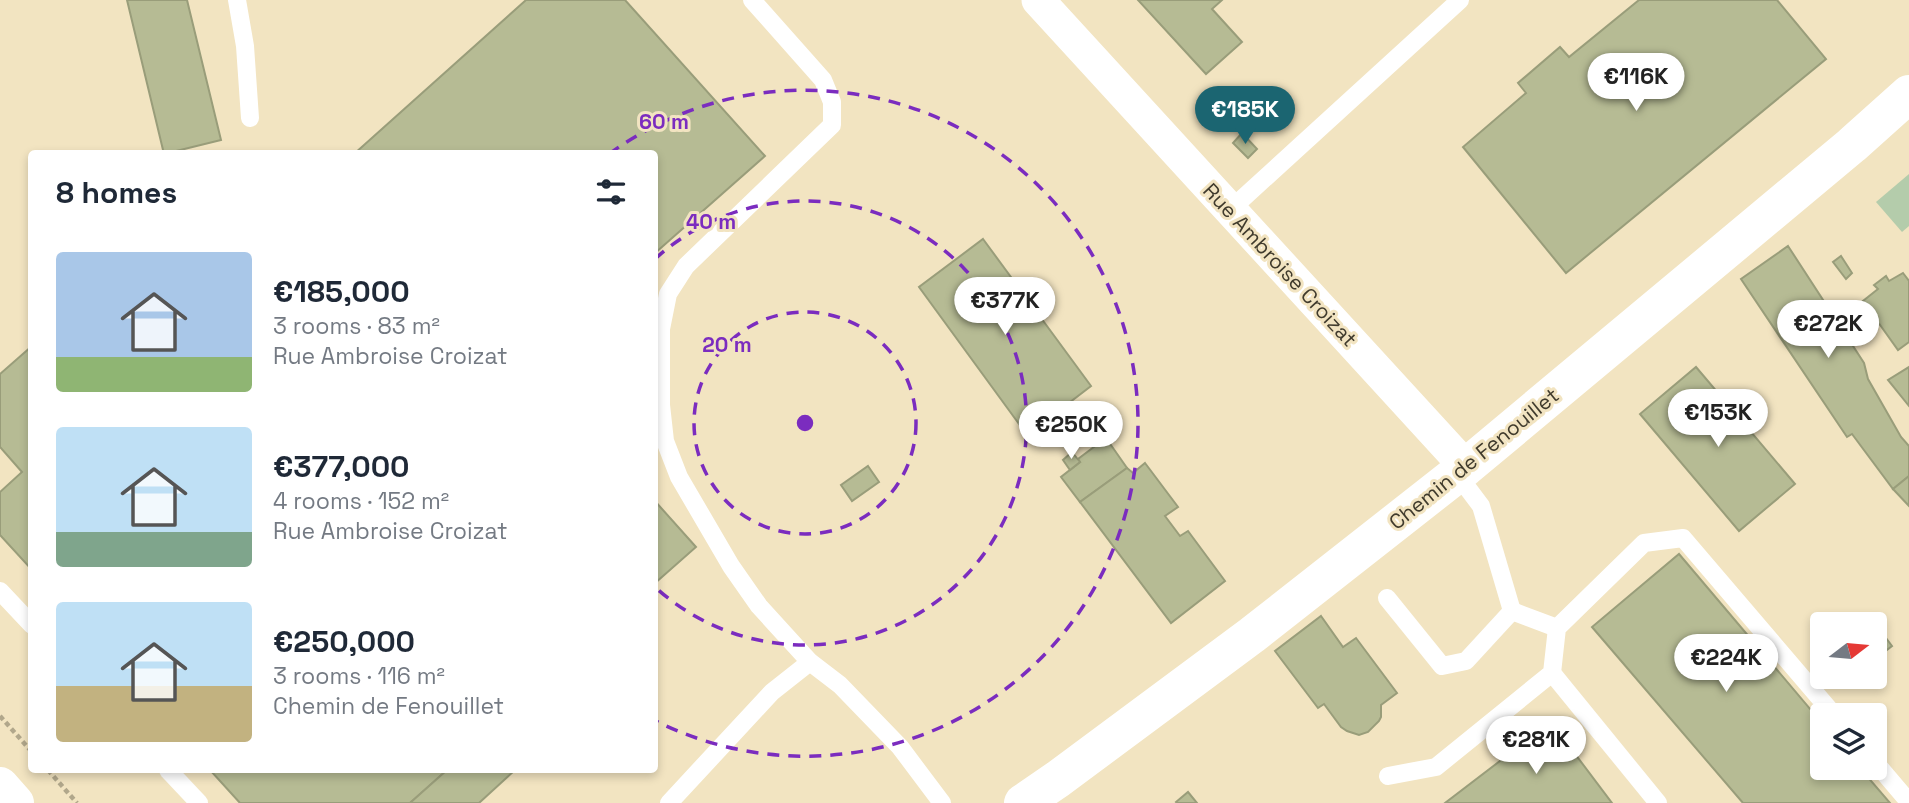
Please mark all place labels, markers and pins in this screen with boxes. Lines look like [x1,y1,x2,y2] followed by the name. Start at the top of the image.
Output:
[1587,54,1685,113] pin: €116K
[1196,86,1294,146] pin: €185K
[956,278,1054,337] pin: €377K
[1779,300,1877,360] pin: €272K
[1669,390,1767,449] pin: €153K
[1022,402,1120,461] pin: €250K
[793,411,817,435] centre of rings
[1677,634,1775,694] pin: €224K
[1487,716,1585,776] pin: €281K

